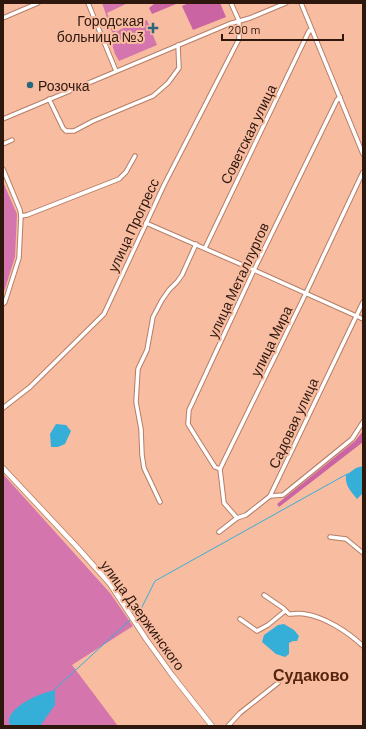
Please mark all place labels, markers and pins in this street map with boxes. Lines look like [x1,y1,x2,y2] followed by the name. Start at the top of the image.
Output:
[57,12,144,45] place label: Городская больница №3
[147,22,159,34] marker: Городская больница №3
[38,77,90,94] place label: Розочка
[25,80,35,90] marker: Розочка

